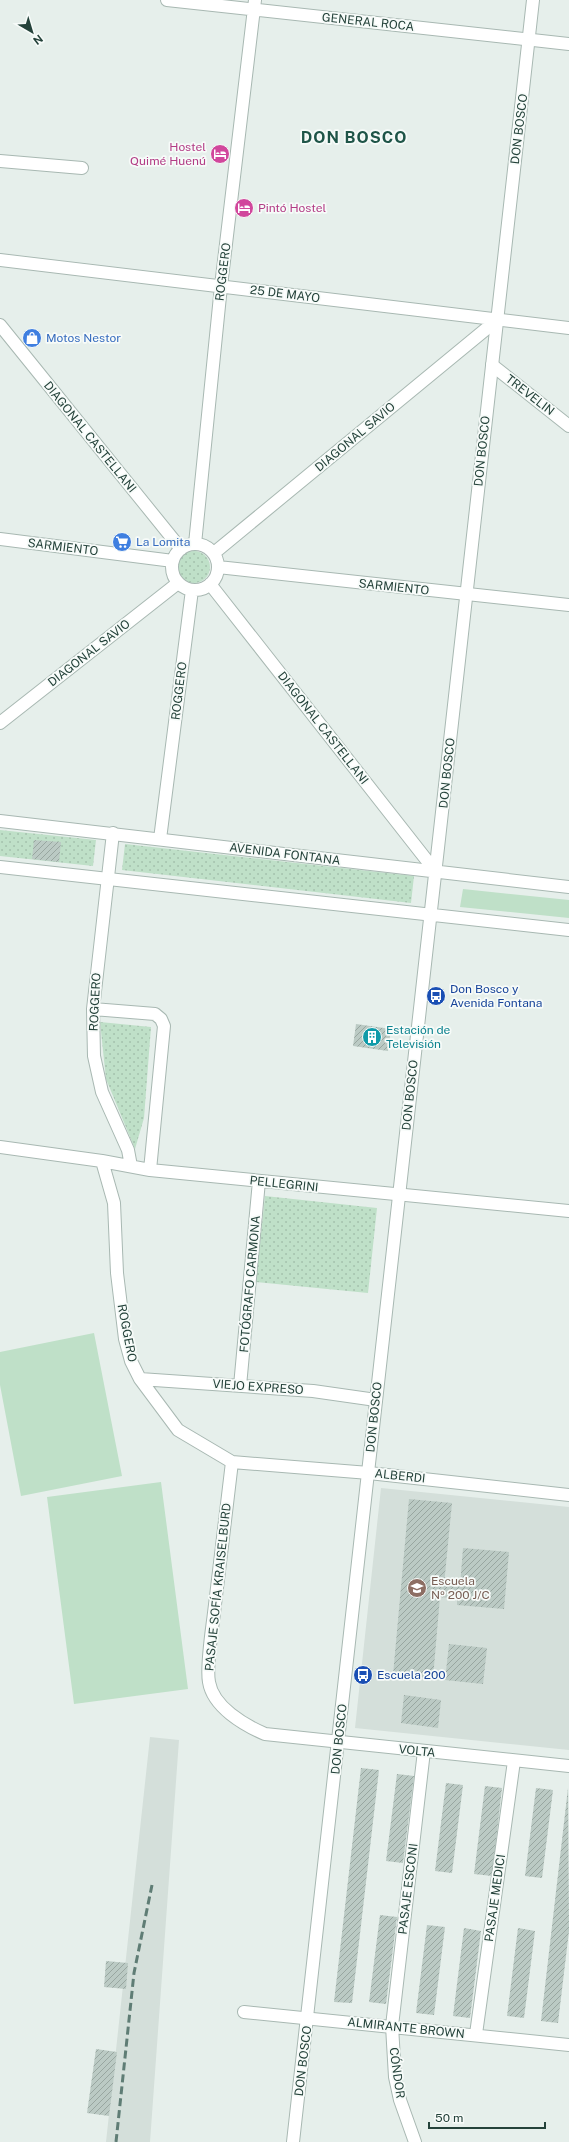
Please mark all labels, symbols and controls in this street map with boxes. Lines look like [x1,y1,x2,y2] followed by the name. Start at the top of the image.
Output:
[321,10,415,34] street label: GENERAL ROCA
[12,12,52,52] north arrow
[31,33,45,47] text: N
[508,93,530,165] street label: DON BOSCO
[301,128,407,147] district label: DON BOSCO
[130,140,206,168] place label: Hostel Quimé Huenú
[209,143,231,165] hotel icon: Hostel Quimé Huenú
[233,197,255,219] hotel icon: Pintó Hostel
[258,201,327,215] place label: Pintó Hostel
[212,242,234,302] street label: ROGGERO
[249,283,321,305] street label: 25 DE MAYO
[21,327,43,349] shop icon: Motos Nestor
[46,331,121,345] place label: Motos Nestor
[503,372,557,418] street label: TREVELIN
[41,379,139,495] street label: DIAGONAL CASTELLANI
[312,399,398,475] street label: DIAGONAL SAVIO
[471,415,493,487] street label: DON BOSCO
[111,531,133,553] supermarket icon: La Lomita
[136,535,190,549] place label: La Lomita
[27,536,99,558] street label: SARMIENTO
[358,576,430,598] street label: SARMIENTO
[45,617,133,689] street label: DIAGONAL SAVIO
[168,661,190,721] street label: ROGGERO
[275,669,371,787] street label: DIAGONAL CASTELLANI
[436,737,458,809] street label: DON BOSCO
[229,840,342,868] street label: AVENIDA FONTANA
[86,972,104,1032] street label: ROGGERO
[450,982,542,1010] place label: Don Bosco y Avenida Fontana
[425,985,447,1007] bus stop icon: Don Bosco y Avenida Fontana
[386,1023,451,1051] place label: Estación de Televisión
[361,1026,383,1048] building icon: Estación de Televisión
[399,1059,421,1131] street label: DON BOSCO
[249,1173,319,1195] street label: PELLEGRINI
[237,1214,263,1353] street label: FOTÓGRAFO CARMONA
[115,1303,140,1363] street label: ROGGERO
[212,1377,304,1397] street label: VIEJO EXPRESO
[363,1381,385,1453] street label: DON BOSCO
[374,1466,426,1486] street label: ALBERDI
[202,1502,234,1672] street label: PASAJE SOFÍA KRAISELBURD
[431,1574,490,1602] place label: Escuela Nº 200 J/C
[406,1577,428,1599] school or university icon: Escuela Nº 200 J/C
[352,1664,374,1686] bus stop icon: Escuela 200
[377,1668,446,1682] place label: Escuela 200
[328,1703,350,1775] street label: DON BOSCO
[398,1742,437,1760] street label: VOLTA
[395,1843,421,1935] street label: PASAJE ESCONI
[482,1853,508,1943] street label: PASAJE MEDICI
[347,2015,465,2041] street label: ALMIRANTE BROWN
[292,2025,314,2097] street label: DON BOSCO
[386,2047,408,2099] street label: CÓNDOR
[429,2104,545,2130] scale bar
[435,2111,463,2125] text: 50 m

